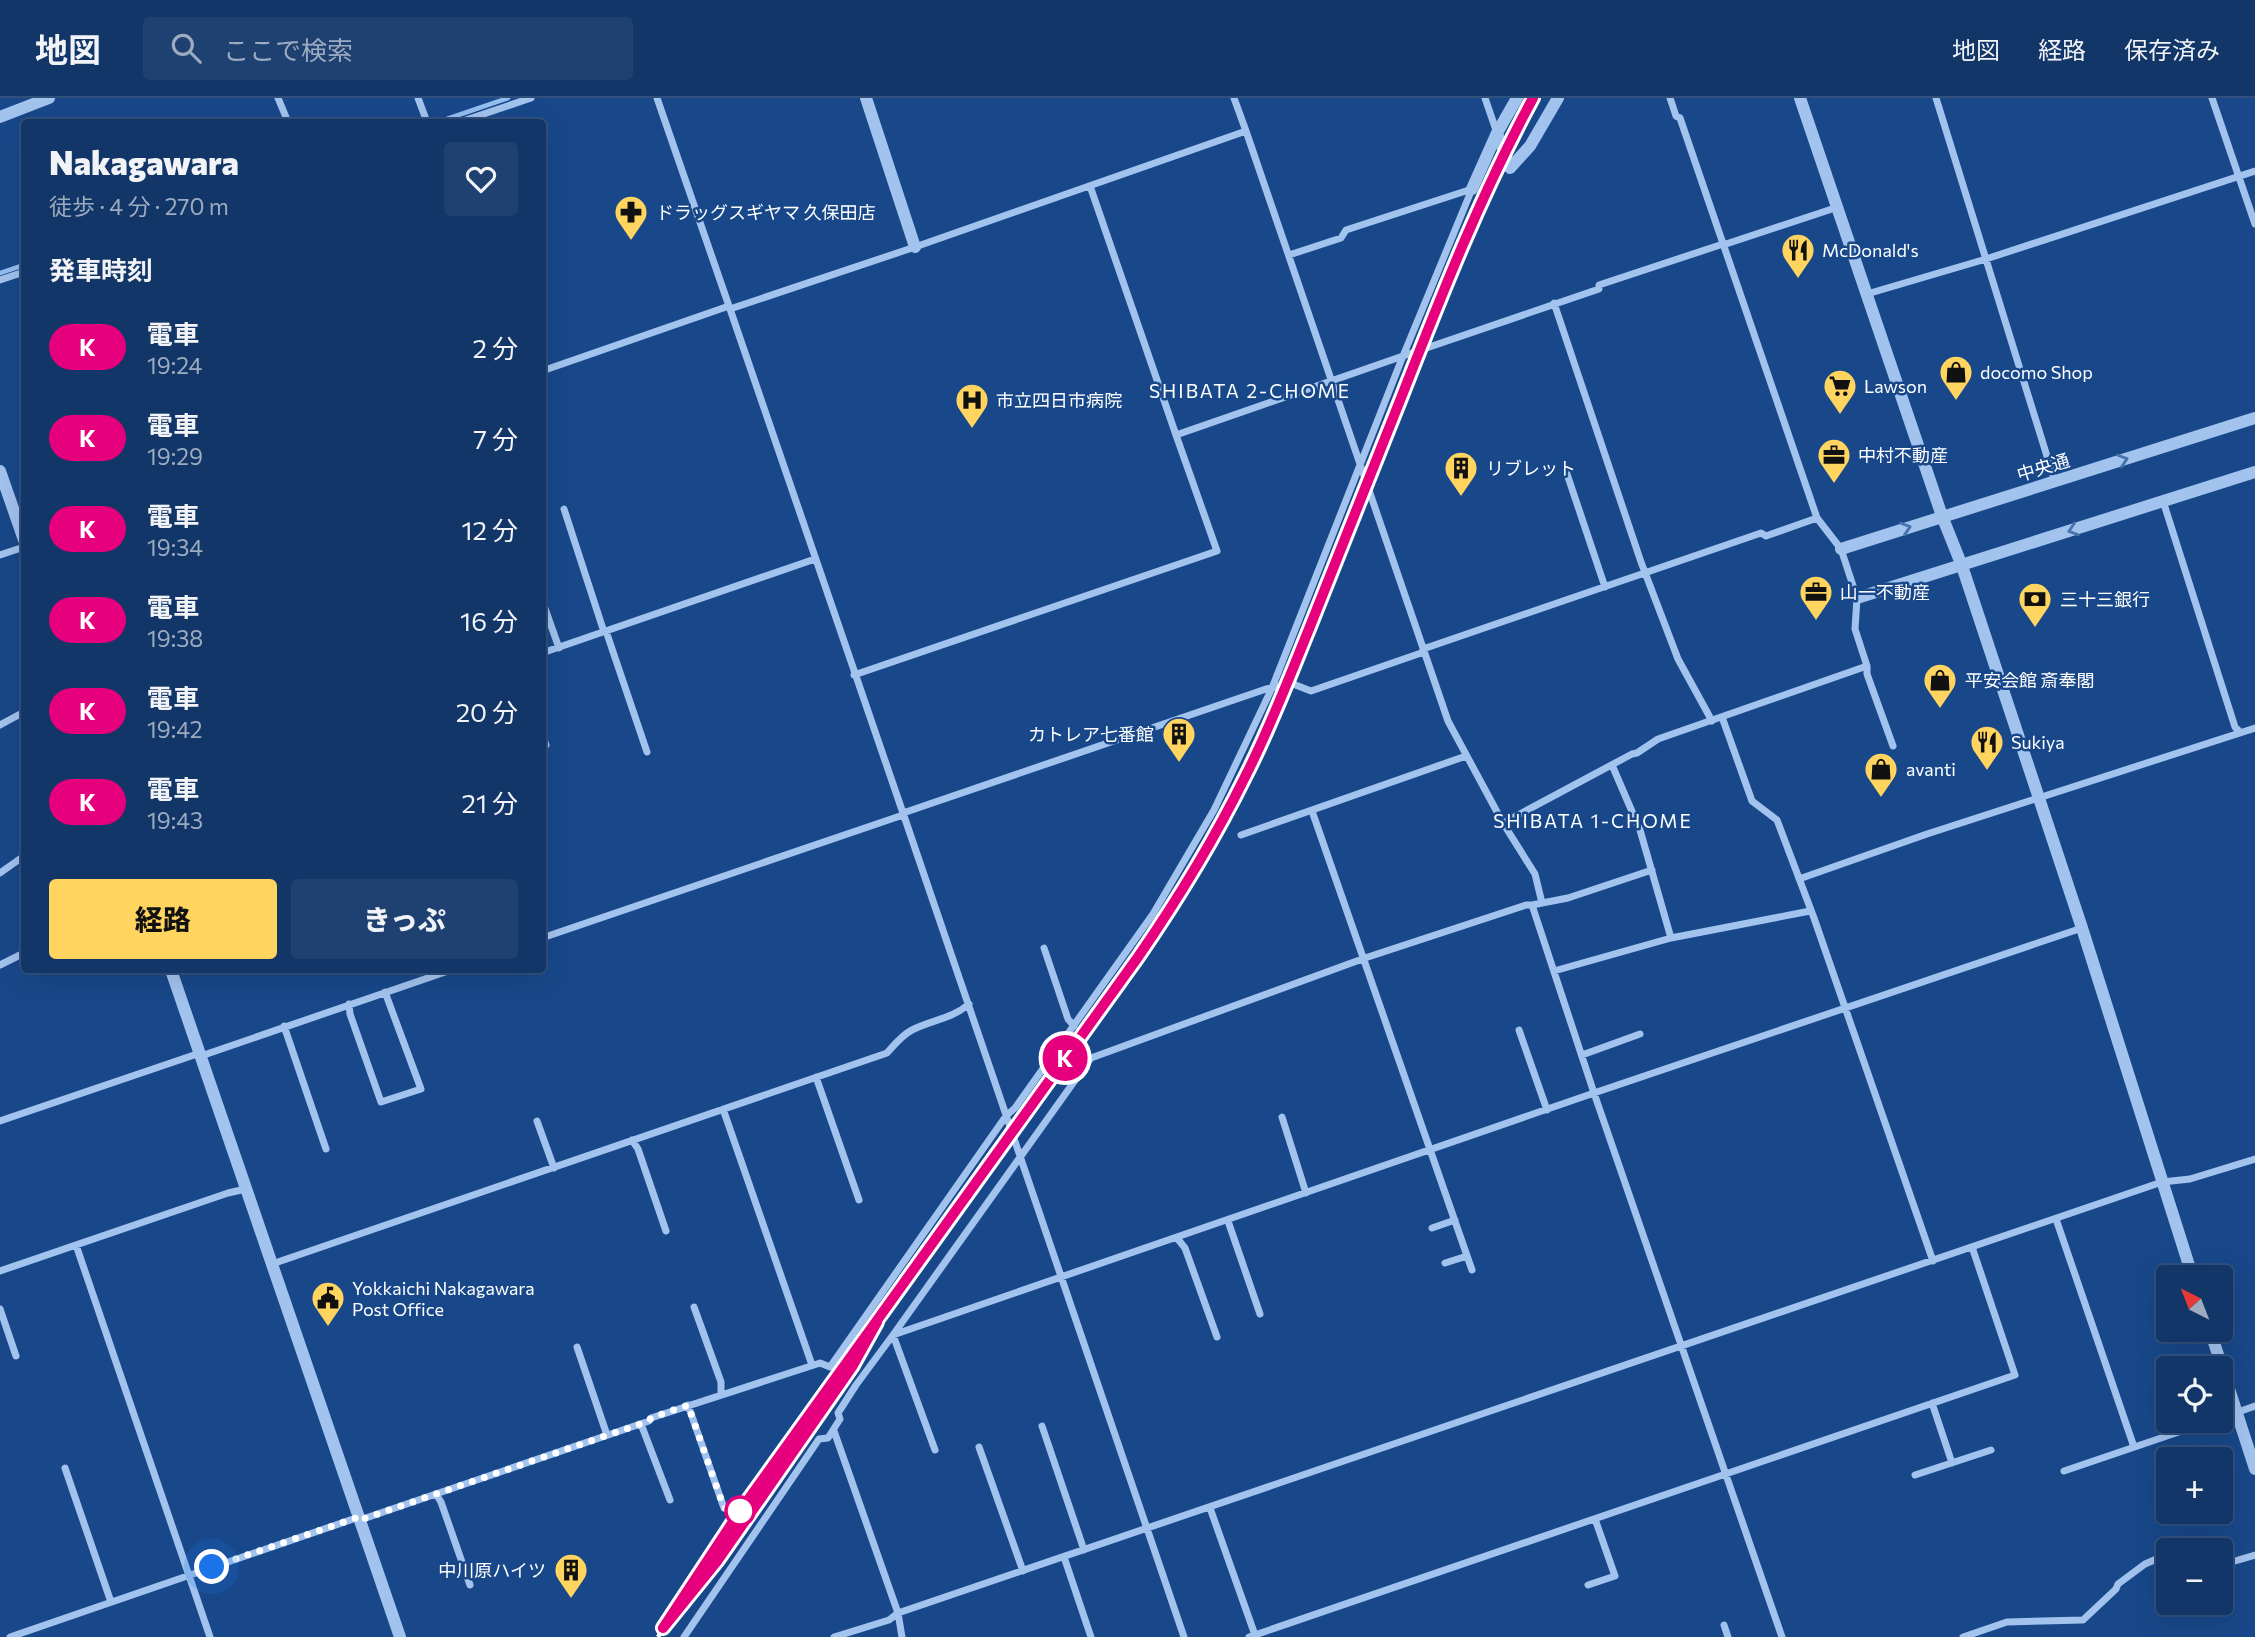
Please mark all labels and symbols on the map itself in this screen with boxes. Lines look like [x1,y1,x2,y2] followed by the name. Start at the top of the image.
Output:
[612,193,650,242] pharmacy icon: ドラッグスギヤマ 久保田店
[656,201,875,223] place label: ドラッグスギヤマ 久保田店
[1779,231,1817,280] restaurant icon: McDonald's
[1822,239,1919,261] place label: McDonald's
[1937,353,1975,402] shop icon: docomo Shop
[1980,361,2093,383] place label: docomo Shop
[1821,367,1859,416] supermarket icon: Lawson
[1864,375,1927,397] place label: Lawson
[1149,379,1351,402] district label: SHIBATA 2-CHOME
[953,381,991,430] hospital icon: 市立四日市病院
[996,389,1122,411] place label: 市立四日市病院
[1815,436,1853,485] office icon: 中村不動産
[1858,444,1948,466] place label: 中村不動産
[1442,449,1480,498] building icon: リブレット
[2014,449,2072,485] street label: 中央通
[2117,453,2129,468] one-way arrow
[1486,457,1576,479] place label: リブレット
[1900,521,1912,536] one-way arrow
[2068,522,2080,536] one-way arrow
[1797,573,1835,622] office icon: 山一不動産
[2016,580,2054,629] bank icon: 三十三銀行
[1840,581,1930,603] place label: 山一不動産
[2060,588,2150,610] place label: 三十三銀行
[1921,661,1959,710] shop icon: 平安会館 斎奉閣
[1965,669,2094,691] place label: 平安会館 斎奉閣
[1160,715,1198,764] building icon: カトレア七番館
[1028,723,1154,745] place label: カトレア七番館
[1968,723,2006,772] restaurant icon: Sukiya
[2011,731,2065,753] place label: Sukiya
[1862,750,1900,799] shop icon: avanti
[1906,758,1956,780] place label: avanti
[1493,809,1693,832] district label: SHIBATA 1-CHOME
[1042,1035,1088,1081] line badge: K
[2156,1265,2233,1342] north arrow
[352,1277,535,1320] place label: Yokkaichi Nakagawara Post Office
[309,1279,347,1328] public building icon: Yokkaichi Nakagawara Post Office
[725,1496,755,1526] unlabelled marker
[194,1549,229,1584] your location
[552,1551,590,1600] building icon: 中川原ハイツ
[438,1559,546,1581] place label: 中川原ハイツ

